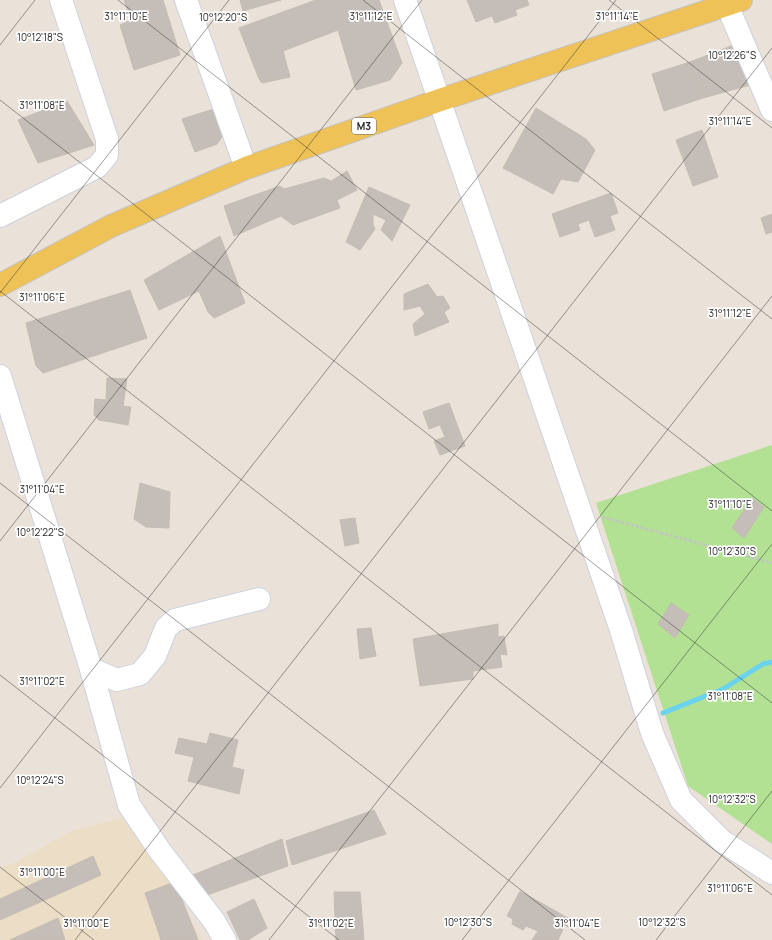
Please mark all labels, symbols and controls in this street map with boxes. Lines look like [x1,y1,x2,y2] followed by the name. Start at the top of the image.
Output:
[104,9,148,23] text: 31°11'10"E
[349,9,393,23] text: 31°11'12"E
[596,9,639,23] text: 31°11'14"E
[199,10,247,24] text: 10°12'20"S
[17,30,63,44] text: 10°12'18"S
[708,48,756,62] text: 10°12'26"S
[19,98,65,112] text: 31°11'08"E
[709,114,752,128] text: 31°11'14"E
[352,118,376,134] road number: M3
[19,290,65,304] text: 31°11'06"E
[708,306,752,320] text: 31°11'12"E
[19,482,65,496] text: 31°11'04"E
[708,497,752,511] text: 31°11'10"E
[16,525,64,539] text: 10°12'22"S
[708,544,756,558] text: 10°12'30"S
[19,674,65,688] text: 31°11'02"E
[707,689,753,703] text: 31°11'08"E
[16,773,64,787] text: 10°12'24"S
[708,792,756,806] text: 10°12'32"S
[19,865,65,879] text: 31°11'00"E
[707,881,753,895] text: 31°11'06"E
[444,915,492,929] text: 10°12'30"S
[638,915,686,929] text: 10°12'32"S
[63,916,109,930] text: 31°11'00"E
[308,916,354,930] text: 31°11'02"E
[554,916,600,930] text: 31°11'04"E

